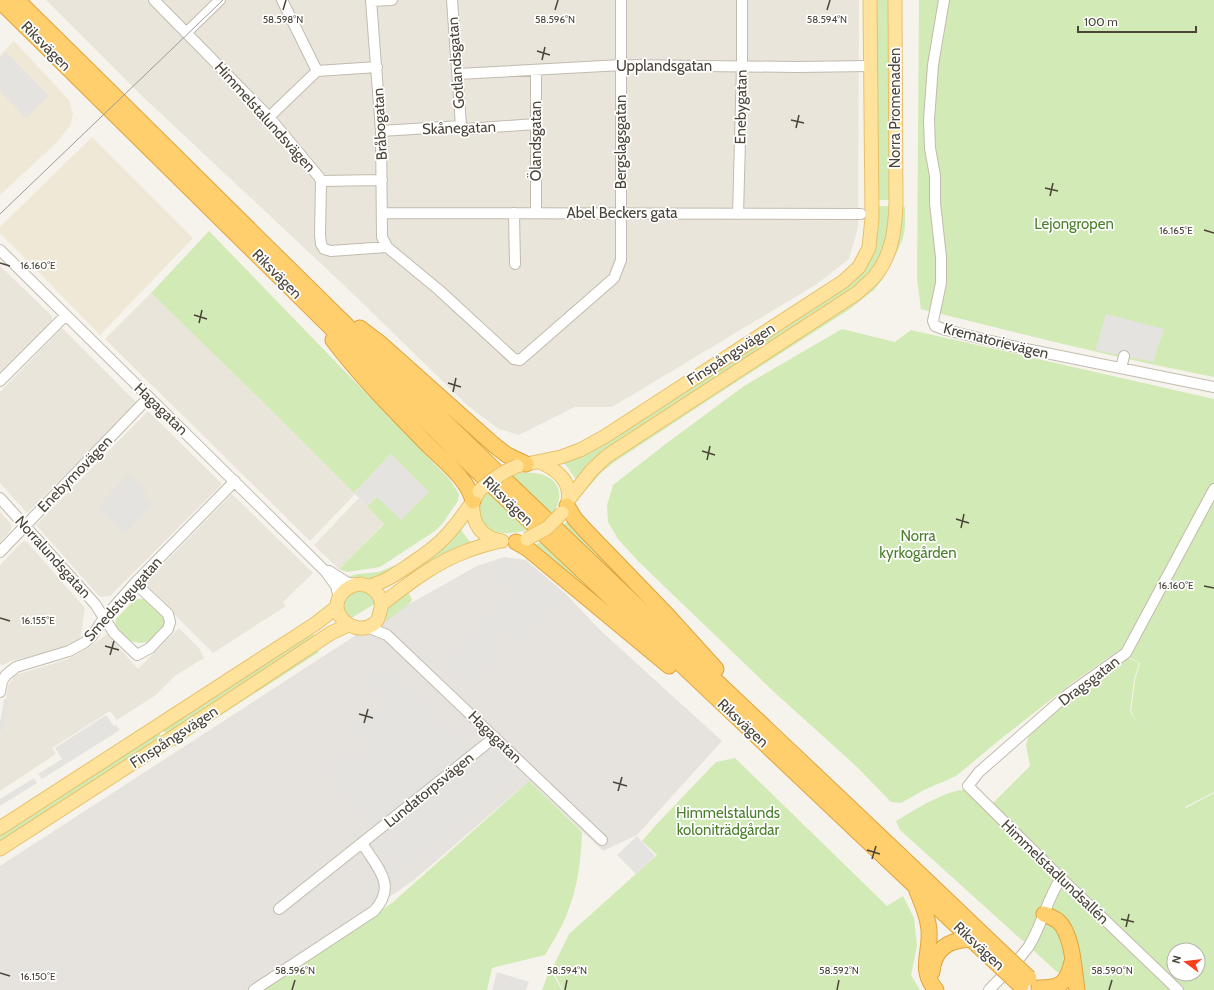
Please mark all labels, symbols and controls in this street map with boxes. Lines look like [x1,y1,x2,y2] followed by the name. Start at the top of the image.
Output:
[1078,8,1196,34] scale bar
[263,13,303,26] text: 58.598°N
[535,13,575,26] text: 58.596°N
[807,13,847,26] text: 58.594°N
[1084,14,1118,29] text: 100 m
[444,16,468,110] street label: Gotlandsgatan
[17,17,75,75] street label: Riksvägen
[886,48,904,168] street label: Norra Promenaden
[616,57,712,75] street label: Upplandsgatan
[211,58,319,176] street label: Himmelstalundsvägen
[731,69,751,145] street label: Enebygatan
[369,87,391,161] street label: Bråbogatan
[612,95,630,189] street label: Bergslagsgatan
[527,101,545,181] street label: Ölandsgatan
[422,118,496,138] street label: Skånegatan
[567,204,678,222] street label: Abel Beckers gata
[1034,215,1114,233] park label: Lejongropen
[1159,224,1193,237] text: 16.165°E
[248,245,306,303] street label: Riksvägen
[20,259,56,272] text: 16.160°E
[684,319,778,389] street label: Finspångsvägen
[942,319,1050,363] street label: Krematorievägen
[130,379,192,439] street label: Hagagatan
[34,432,116,516] street label: Enebymovägen
[479,473,537,529] street label: Riksvägen
[11,512,95,602] street label: Norralundsgatan
[879,527,957,562] park label: Norra kyrkogården
[80,553,166,645] street label: Smedstugugatan
[1158,579,1194,592] text: 16.160°E
[21,614,55,627] text: 16.155°E
[1055,652,1123,710] street label: Dragsgatan
[714,695,772,751] street label: Riksvägen
[127,702,221,772] street label: Finspångsvägen
[464,707,526,767] street label: Hagagatan
[381,749,477,831] street label: Lundatorpsvägen
[676,804,780,839] park label: Himmelstalunds koloniträdgårdar
[997,816,1113,928] street label: Himmelstadlundsallén
[950,918,1008,974] street label: Riksvägen
[1166,942,1206,982] north arrow
[1169,954,1184,965] text: N
[275,964,315,977] text: 58.596°N
[547,964,587,977] text: 58.594°N
[819,964,859,977] text: 58.592°N
[1091,964,1133,977] text: 58.590°N
[21,970,56,983] text: 16.150°E

